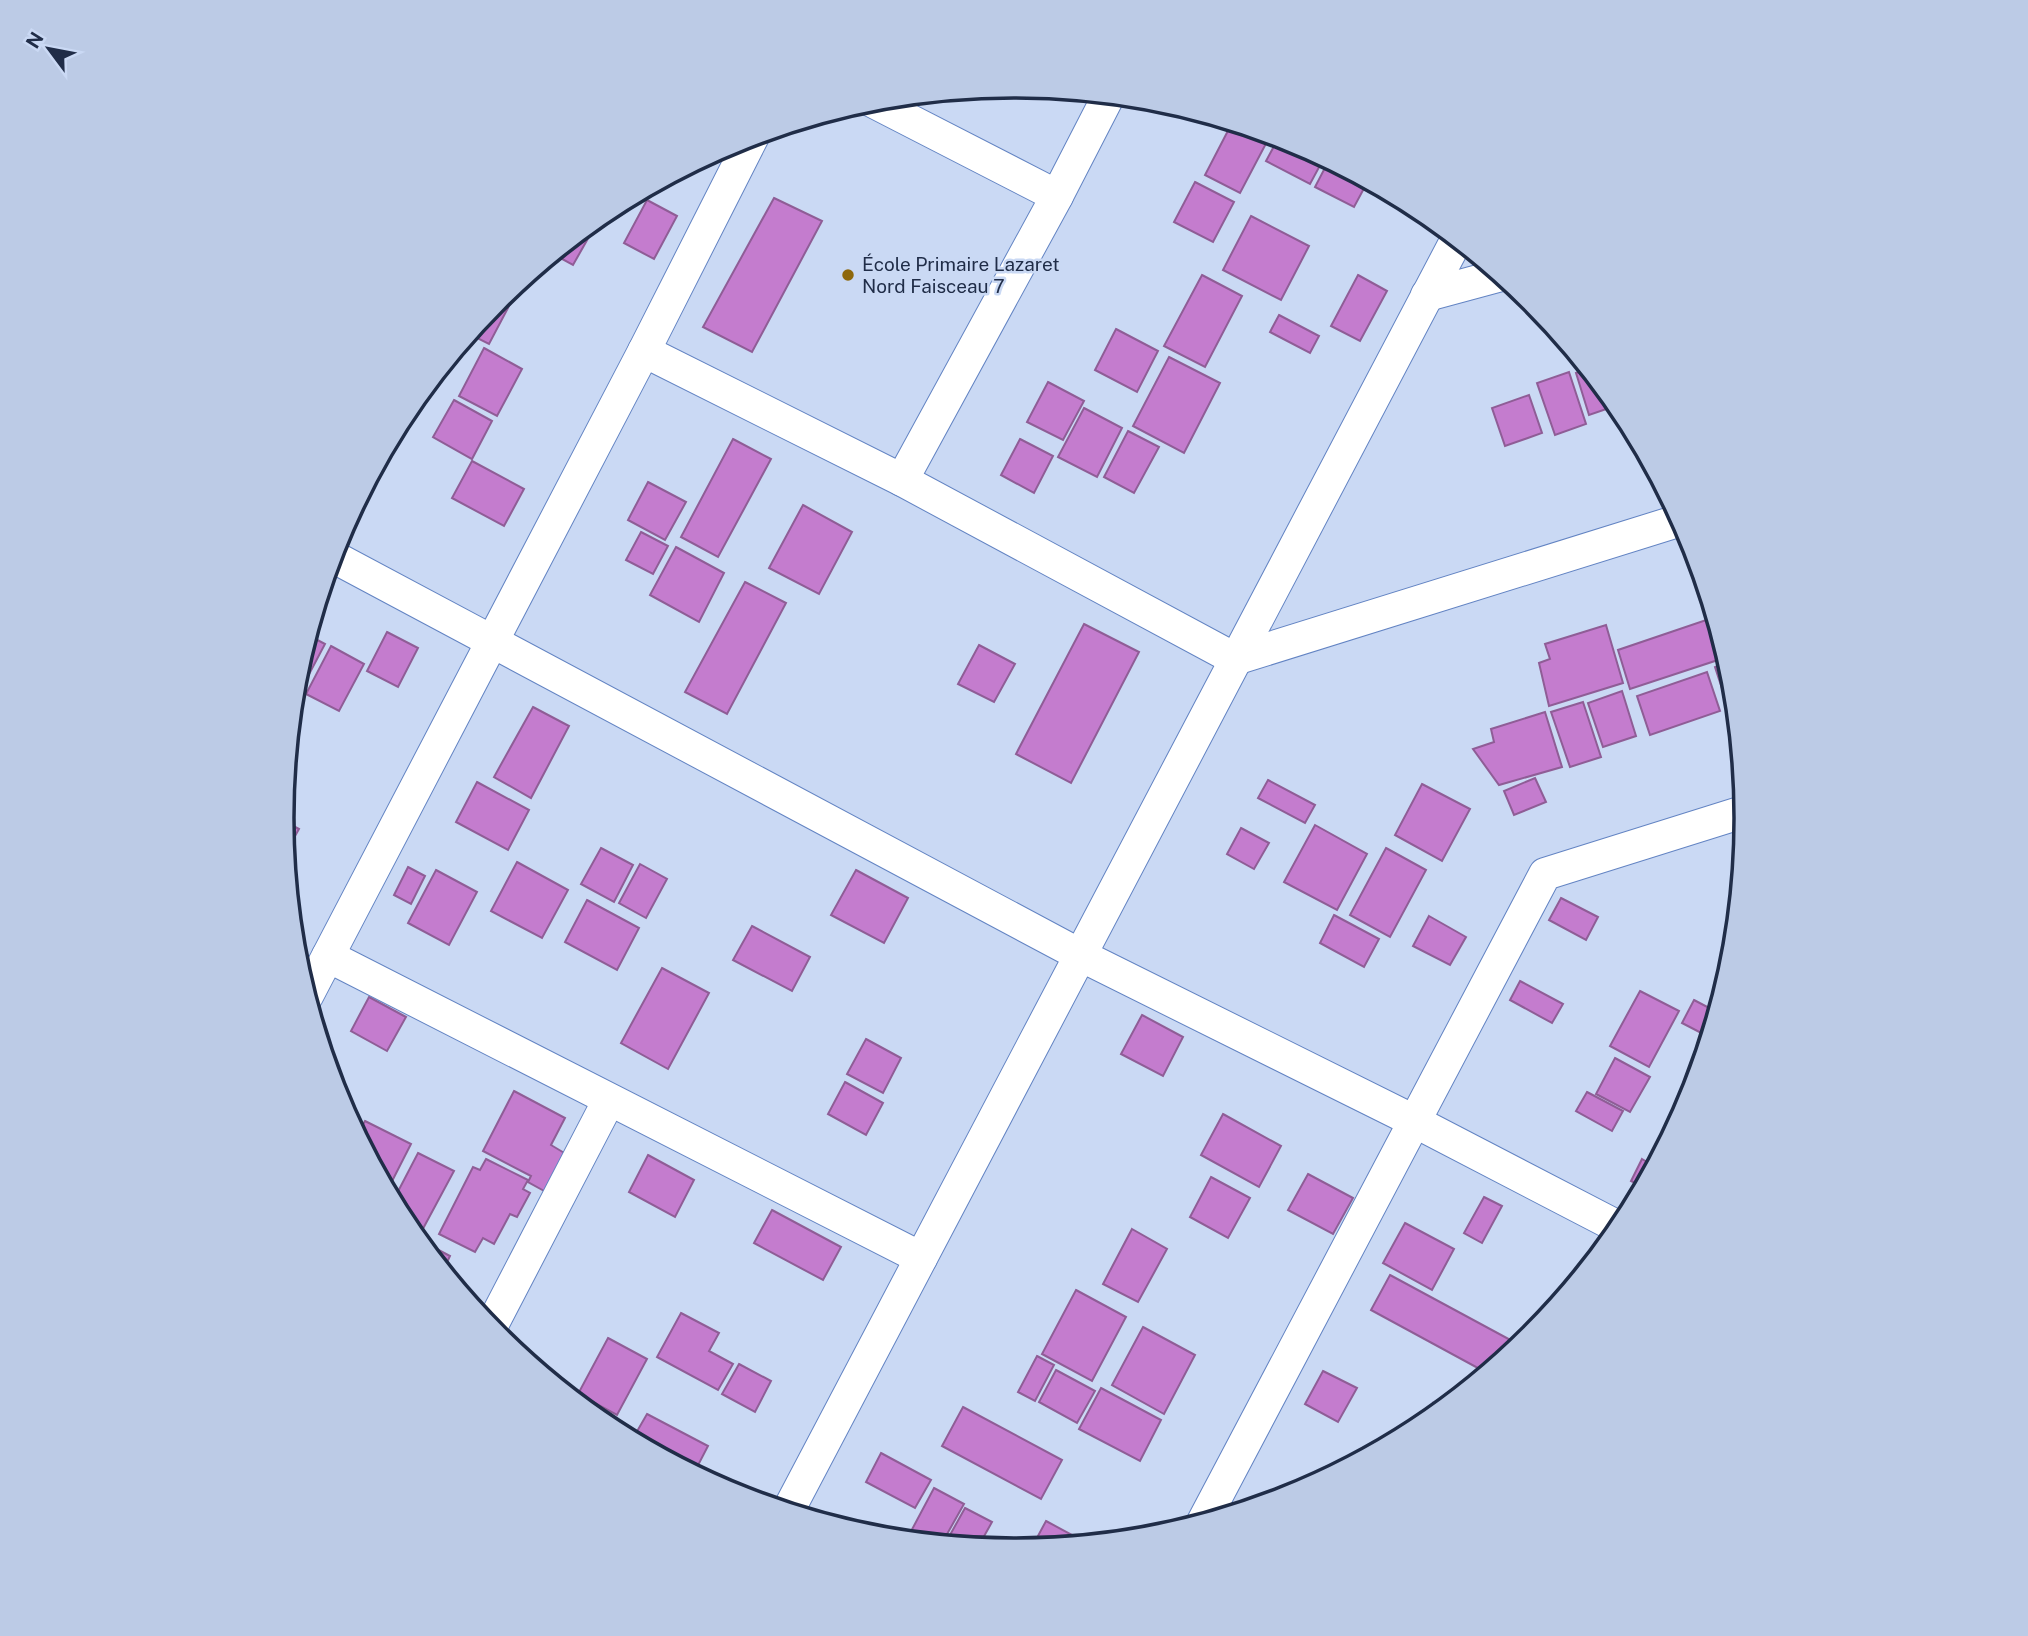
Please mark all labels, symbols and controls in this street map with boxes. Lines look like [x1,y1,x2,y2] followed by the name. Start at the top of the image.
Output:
[14,14,84,84] north arrow
[21,28,48,52] text: N
[862,253,1060,297] place label: École Primaire Lazaret Nord Faisceau 7
[840,267,856,283] marker: École Primaire Lazaret Nord Faisceau 7

